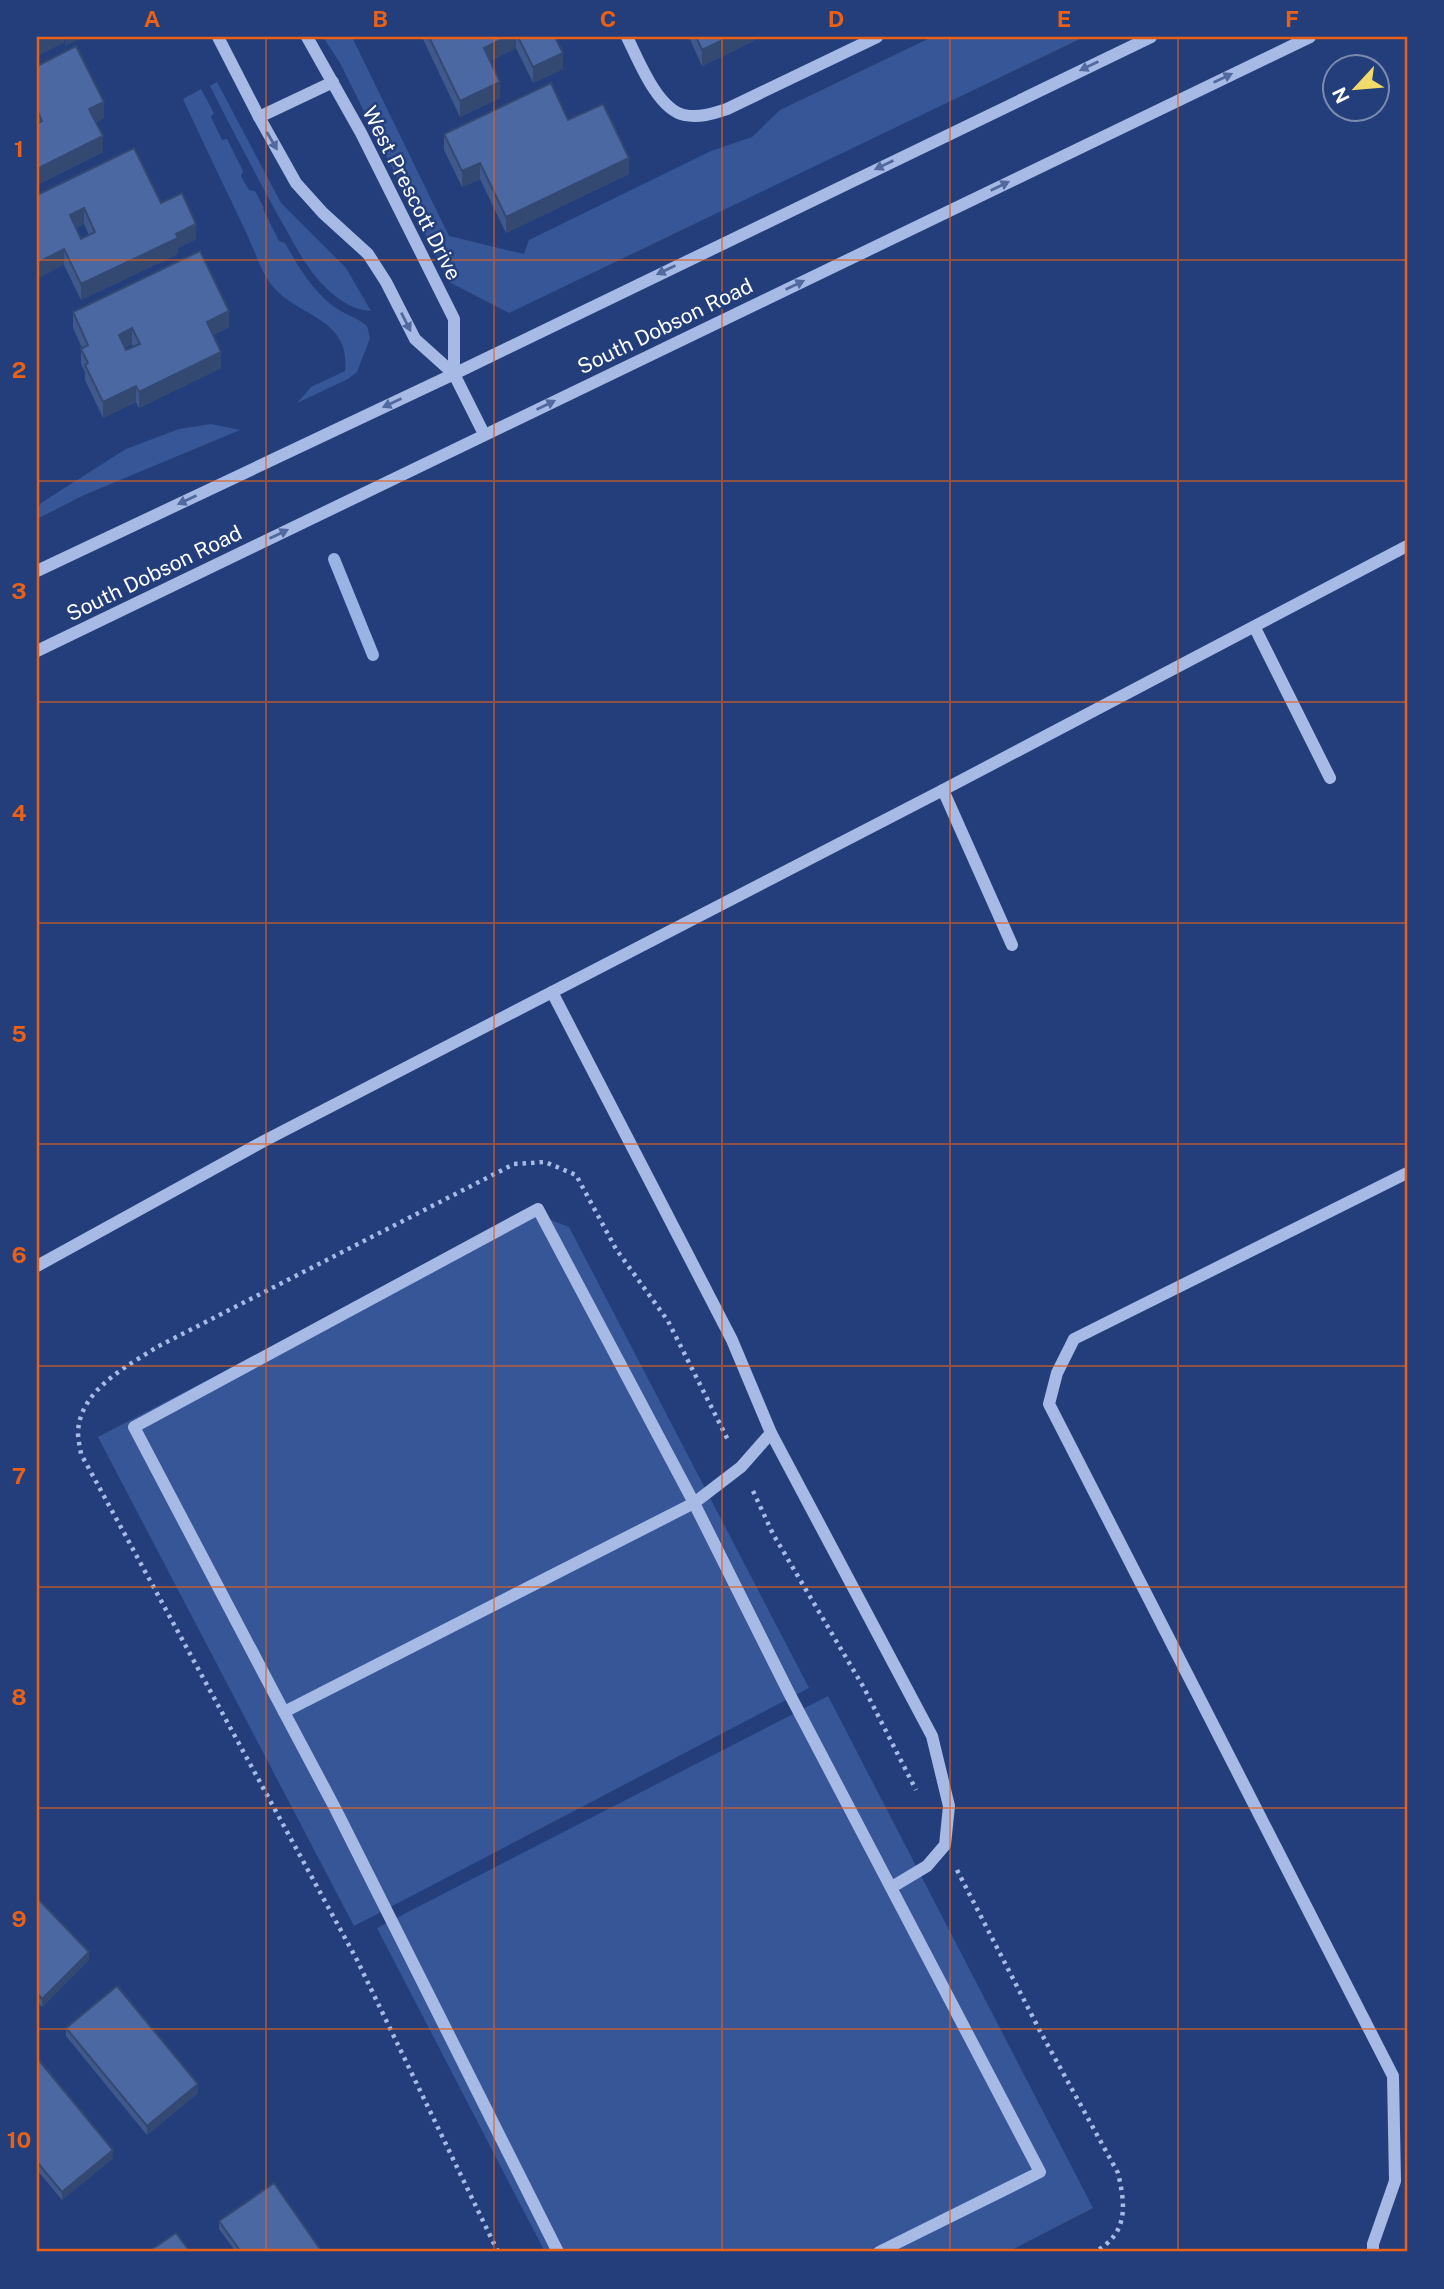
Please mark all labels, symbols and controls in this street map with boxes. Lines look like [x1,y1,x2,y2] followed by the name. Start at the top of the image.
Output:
[144,5,161,32] text: A
[372,5,388,32] text: B
[600,5,616,32] text: C
[828,5,844,32] text: D
[1057,5,1071,32] text: E
[1285,5,1299,32] text: F
[1322,52,1392,122] north arrow
[1079,61,1099,72] one-way arrow
[1213,73,1233,84] one-way arrow
[1328,84,1354,107] text: N
[357,102,467,284] street label: West Prescott Drive
[266,131,278,150] one-way arrow
[14,135,24,162] text: 1
[874,159,894,171] one-way arrow
[990,180,1010,192] one-way arrow
[656,265,676,276] one-way arrow
[573,273,757,379] street label: South Dobson Road
[785,279,805,291] one-way arrow
[401,312,412,332] one-way arrow
[12,356,26,383] text: 2
[382,398,402,409] one-way arrow
[536,399,556,411] one-way arrow
[176,495,197,506] one-way arrow
[62,520,246,626] street label: South Dobson Road
[269,529,289,540] one-way arrow
[11,577,27,604] text: 3
[11,799,27,826] text: 4
[11,1020,27,1047] text: 5
[11,1241,27,1268] text: 6
[12,1462,26,1489] text: 7
[11,1683,27,1710] text: 8
[11,1905,27,1932] text: 9
[7,2126,31,2153] text: 10

